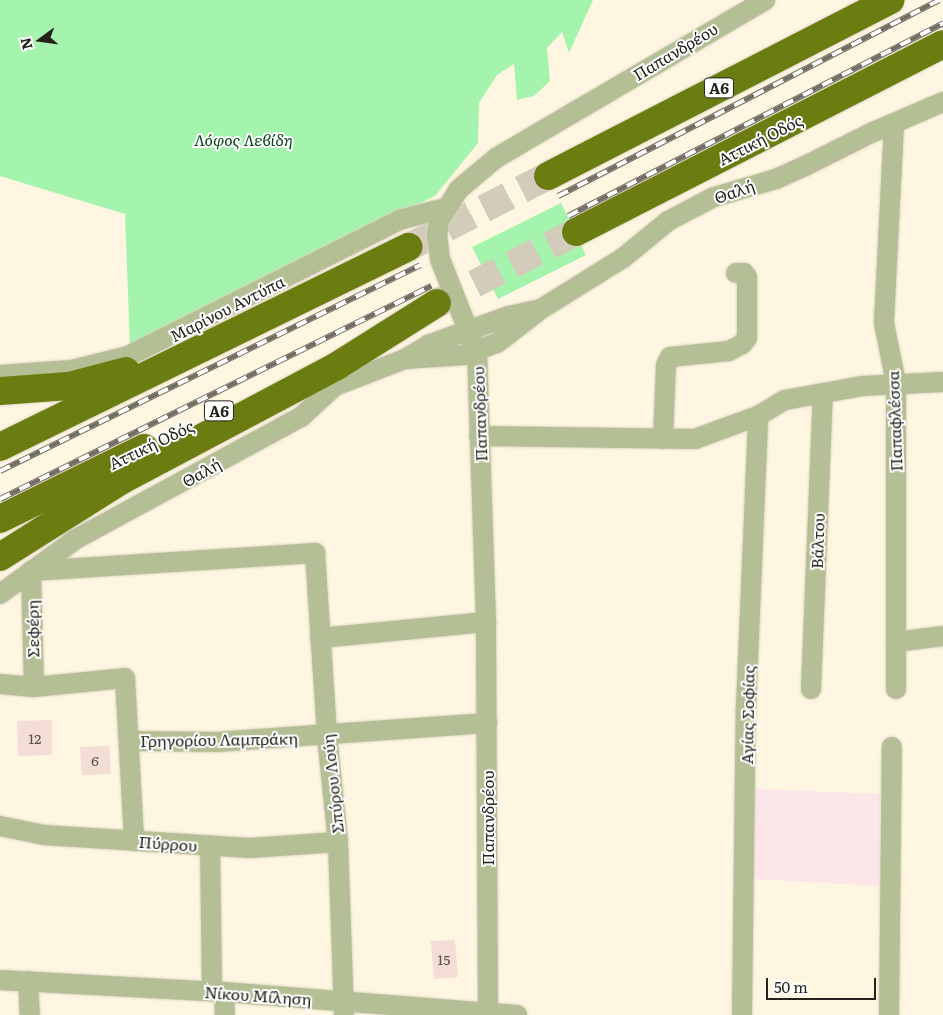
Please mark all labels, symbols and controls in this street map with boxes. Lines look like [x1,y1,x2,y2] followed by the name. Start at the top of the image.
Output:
[15,15,65,65] north arrow
[629,18,721,84] street label: Παπανδρέου
[14,36,37,52] text: N
[703,76,735,100] road number: Α6
[715,110,805,168] street label: Αττική Οδός
[194,129,292,149] park label: Λόφος Λεβίδη
[711,175,757,207] street label: Θαλή
[166,271,288,345] street label: Μαρίνου Αντύπα
[468,366,490,462] street label: Παπανδρέου
[883,370,905,472] street label: Παπαφλέσσα
[203,398,235,424] road number: Α6
[105,415,197,473] street label: Αττική Οδός
[178,454,224,490] street label: Θαλή
[806,513,828,569] street label: Βάλτου
[22,600,42,658] street label: Σεφέρη
[737,665,757,765] street label: Αγίας Σοφίας
[140,728,298,750] street label: Γρηγορίου Λαμπράκη
[29,730,41,746] house number: 12
[317,734,347,834] street label: Σπύρου Λούη
[91,752,99,768] house number: 6
[477,770,497,866] street label: Παπανδρέου
[138,831,198,855] street label: Πύρρου
[438,951,450,967] house number: 15
[768,968,878,1000] scale bar
[774,975,808,998] text: 50 m
[204,982,312,1008] street label: Νίκου Μίληση

